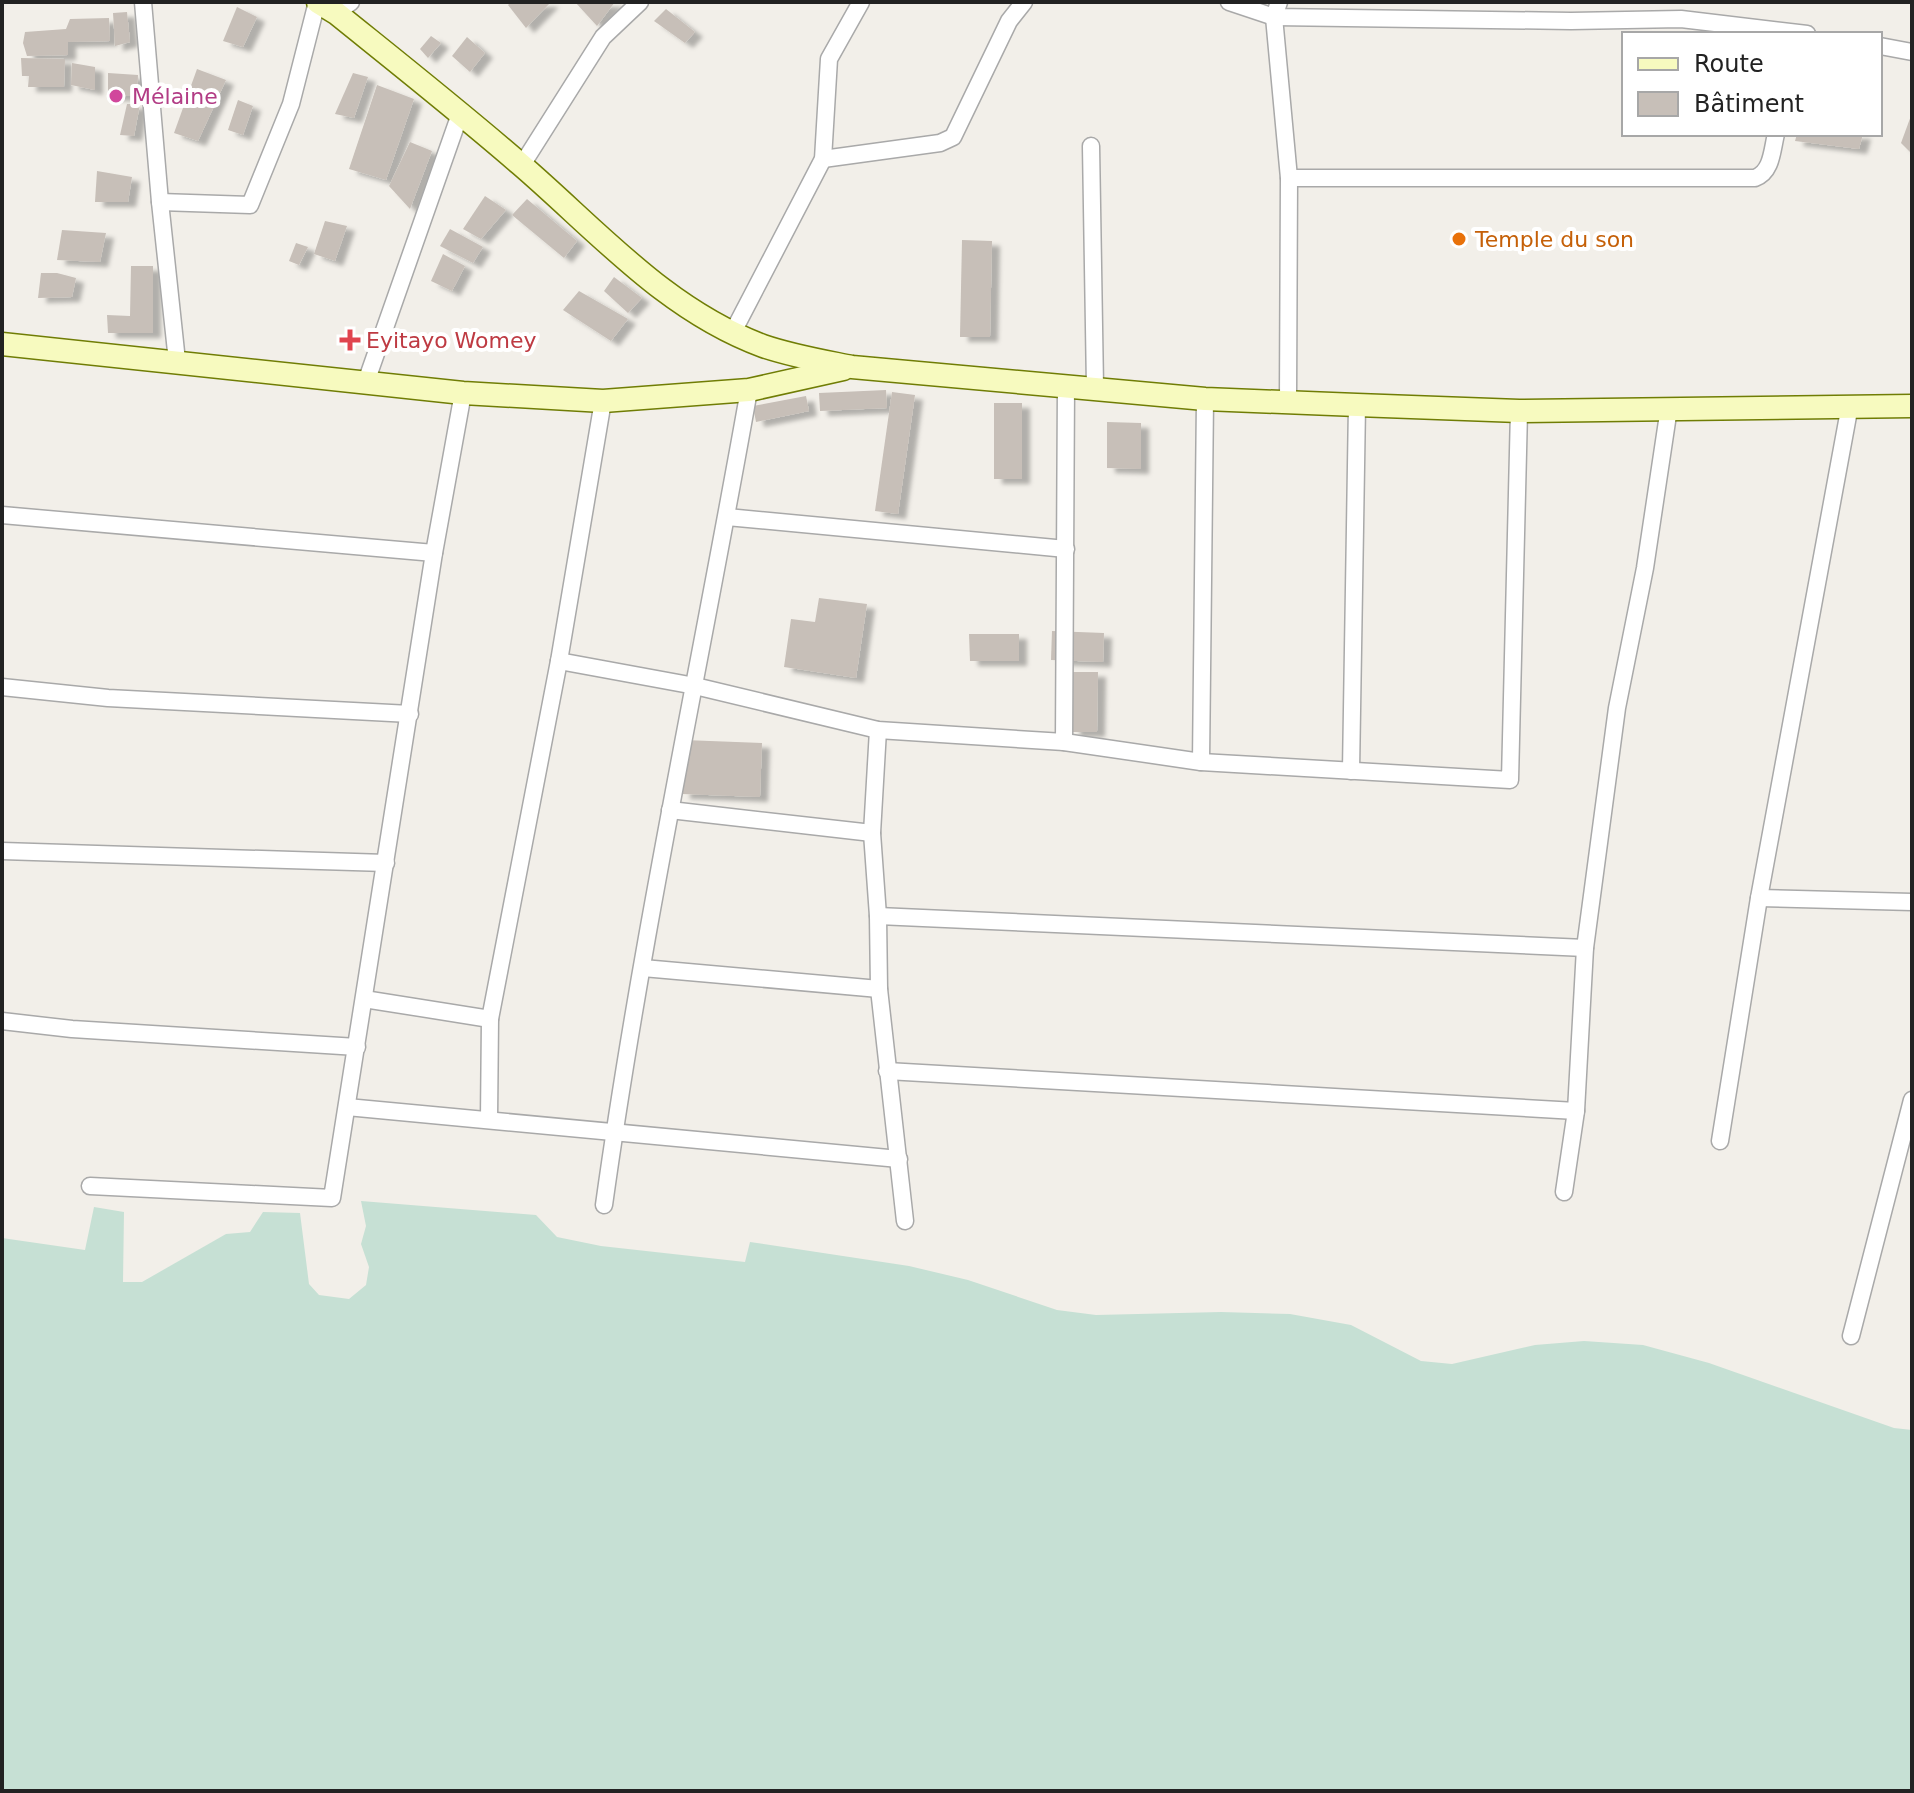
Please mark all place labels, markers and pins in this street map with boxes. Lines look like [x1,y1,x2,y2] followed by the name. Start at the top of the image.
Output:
[132,84,218,109] place label: Mélaine
[107,87,125,105] marker: Mélaine
[1474,227,1634,252] place label: Temple du son
[1450,230,1468,248] marker: Temple du son
[366,328,537,353] place label: Eyitayo Womey
[341,331,359,349] marker: Eyitayo Womey

